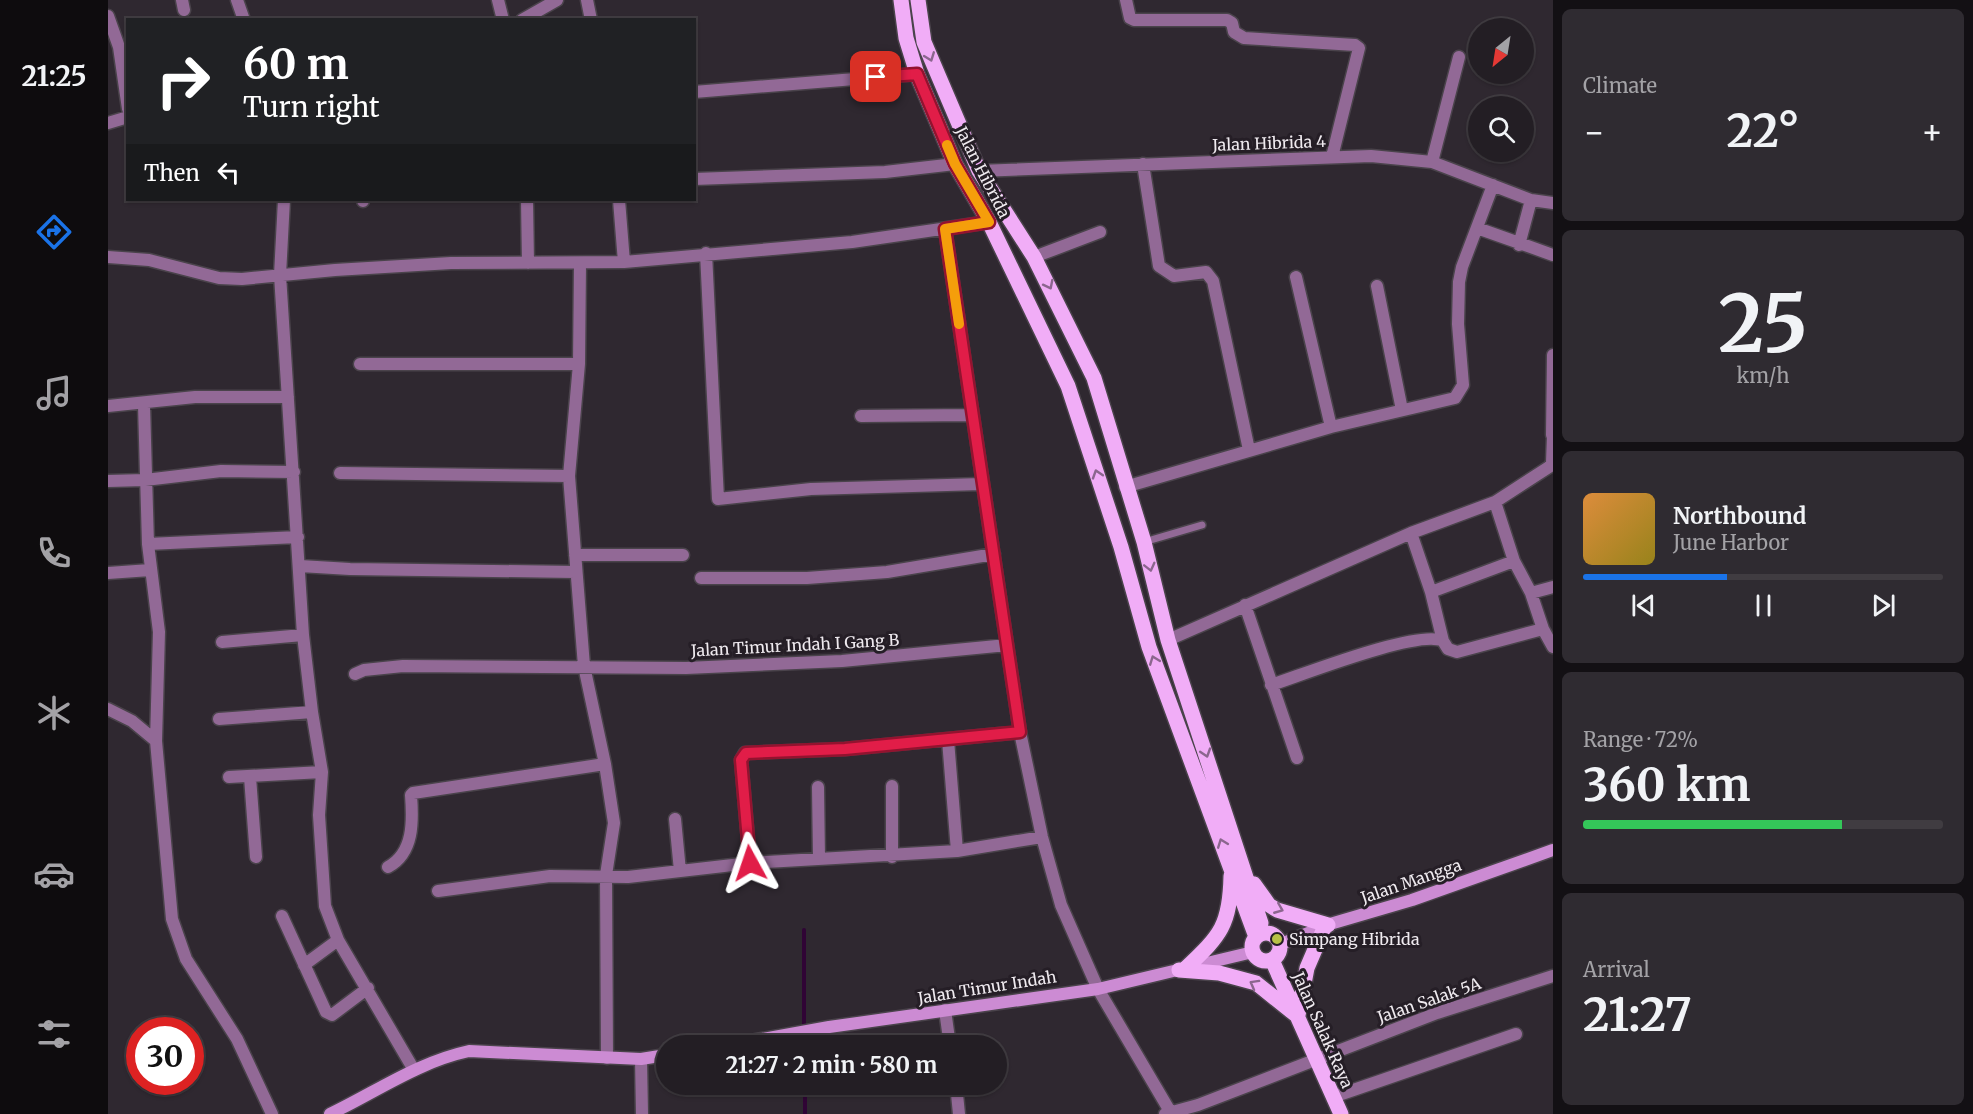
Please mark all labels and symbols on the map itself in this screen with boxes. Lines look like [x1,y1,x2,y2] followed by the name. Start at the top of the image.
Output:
[1468,18,1534,84] north arrow
[850,51,901,102] pin
[923,51,935,62] one-way arrow
[951,122,1015,221] street label: Jalan Hibrida
[1211,131,1326,155] street label: Jalan Hibrida 4
[1042,279,1053,289] one-way arrow
[1092,469,1104,480] one-way arrow
[1143,561,1155,571] one-way arrow
[689,630,900,660] street label: Jalan Timur Indah I Gang B
[1148,655,1161,666] one-way arrow
[1199,747,1211,758] one-way arrow
[718,831,782,895] position arrow
[1217,838,1229,849] one-way arrow
[1357,854,1464,908] street label: Jalan Mangga
[1273,902,1284,914] one-way arrow
[1289,929,1420,949] place label: Simpang Hibrida
[1270,932,1284,946] marker: Simpang Hibrida
[915,966,1058,1008] street label: Jalan Timur Indah
[1288,968,1358,1092] street label: Jalan Salak Raya
[1374,973,1484,1027] street label: Jalan Salak 5A
[1250,980,1260,991] one-way arrow
[126,1017,204,1095] speed limit sign: 30

